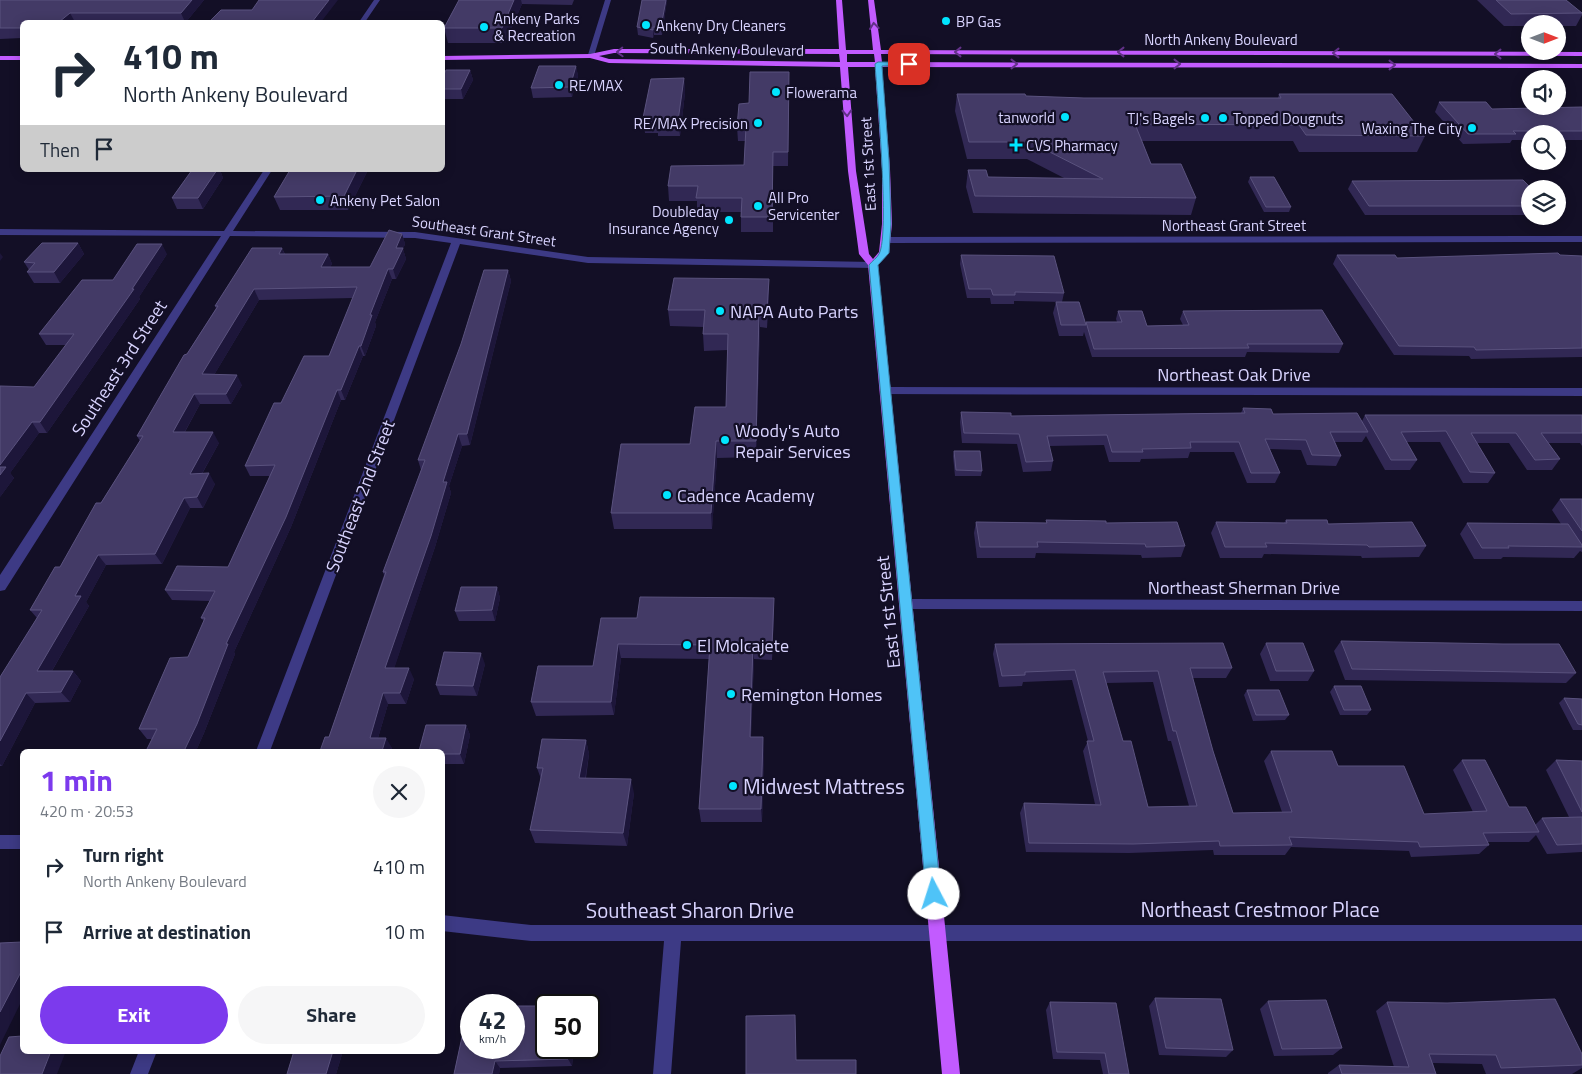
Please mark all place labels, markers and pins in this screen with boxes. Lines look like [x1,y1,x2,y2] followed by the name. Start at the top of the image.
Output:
[494,7,580,47] place label: Ankeny Parks & Recreation
[956,10,1001,33] place label: BP Gas
[656,14,786,37] place label: Ankeny Dry Cleaners
[940,15,952,27] marker: BP Gas
[640,19,652,31] marker: Ankeny Dry Cleaners
[478,21,490,33] marker: Ankeny Parks & Recreation
[888,43,930,85] pin
[569,74,623,97] place label: RE/MAX
[553,79,565,91] marker: RE/MAX
[786,81,857,104] place label: Flowerama
[770,86,782,98] marker: Flowerama
[998,106,1055,129] place label: tanworld
[1127,107,1195,130] place label: TJ's Bagels
[1233,107,1344,130] place label: Topped Dougnuts
[1059,111,1071,123] marker: tanworld
[634,112,748,135] place label: RE/MAX Precision
[1199,112,1211,124] marker: TJ's Bagels
[1217,112,1229,124] marker: Topped Dougnuts
[752,117,764,129] marker: RE/MAX Precision
[1362,117,1462,140] place label: Waxing The City
[1466,122,1478,134] marker: Waxing The City
[1026,134,1118,157] place label: CVS Pharmacy
[1010,139,1022,151] marker: CVS Pharmacy
[768,186,839,226] place label: All Pro Servicenter
[330,189,440,212] place label: Ankeny Pet Salon
[314,194,326,206] marker: Ankeny Pet Salon
[608,200,719,240] place label: Doubleday Insurance Agency
[752,200,764,212] marker: All Pro Servicenter
[723,214,735,226] marker: Doubleday Insurance Agency
[730,298,858,325] place label: NAPA Auto Parts
[714,305,726,317] marker: NAPA Auto Parts
[735,417,851,465] place label: Woody's Auto Repair Services
[719,434,731,446] marker: Woody's Auto Repair Services
[677,482,815,509] place label: Cadence Academy
[661,489,673,501] marker: Cadence Academy
[697,632,789,659] place label: El Molcajete
[681,639,693,651] marker: El Molcajete
[741,681,882,708] place label: Remington Homes
[725,688,737,700] marker: Remington Homes
[743,770,905,802] place label: Midwest Mattress
[727,780,739,792] marker: Midwest Mattress

